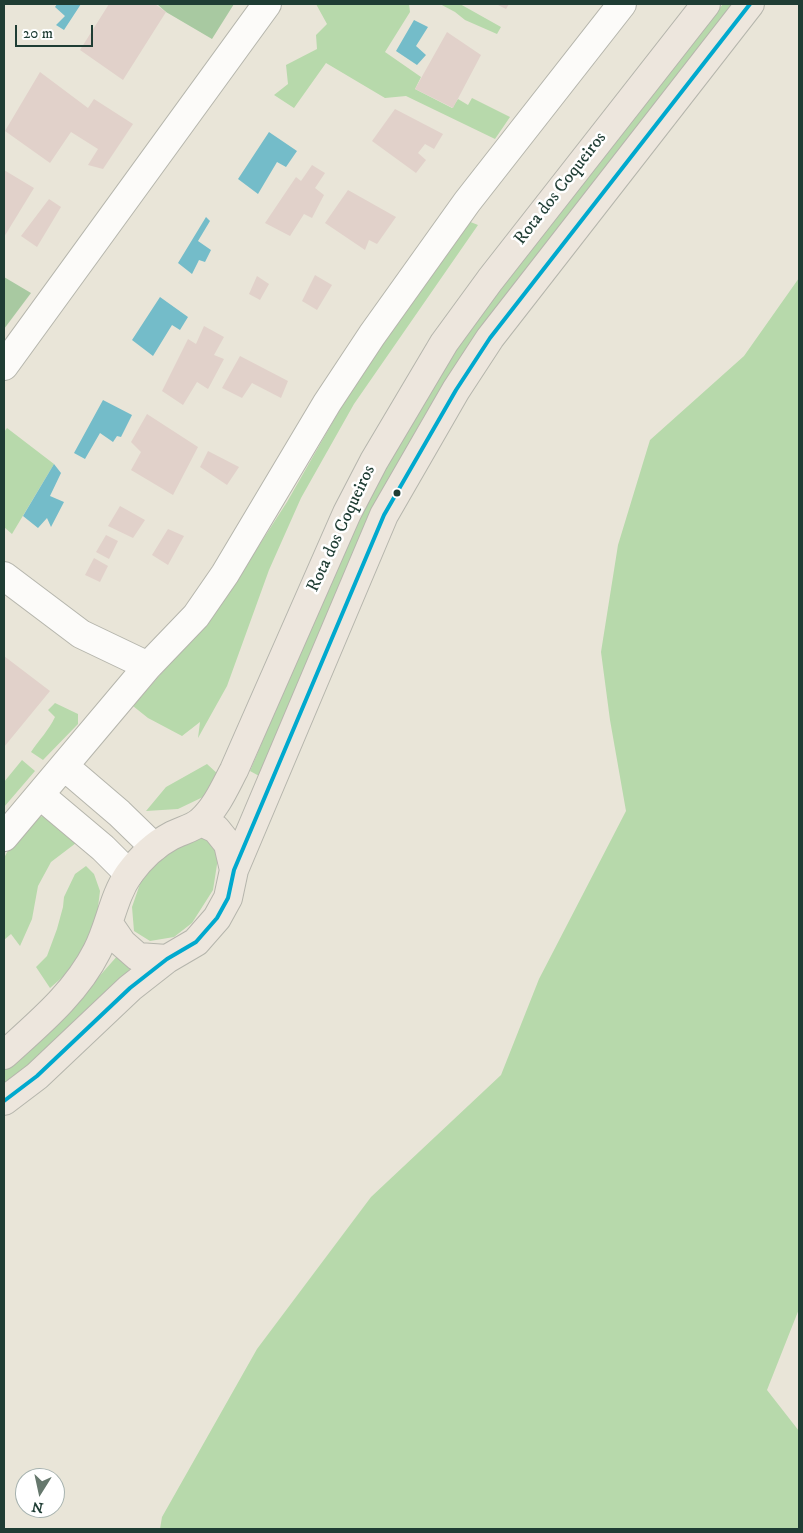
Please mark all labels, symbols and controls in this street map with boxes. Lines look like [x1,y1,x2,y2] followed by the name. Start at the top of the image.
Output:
[18,15,95,47] scale bar
[23,24,53,43] text: 20 m
[510,128,612,250] street label: Rota dos Coqueiros
[303,462,381,596] street label: Rota dos Coqueiros
[392,488,402,498] unlabelled marker
[15,1468,65,1518] north arrow
[30,1497,45,1517] text: N

